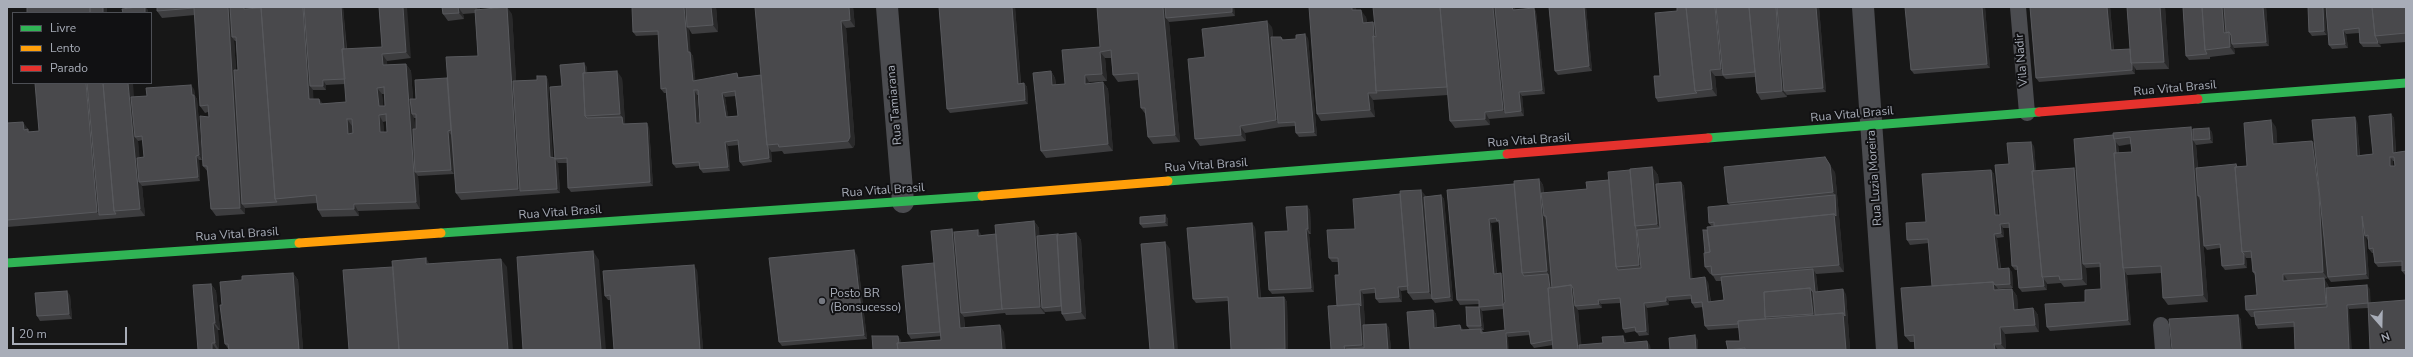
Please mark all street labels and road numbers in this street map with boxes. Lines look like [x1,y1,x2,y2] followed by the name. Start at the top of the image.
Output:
[2013,33,2031,87] street label: Vila Nadir
[884,64,906,146] street label: Rua Tamiarana
[2133,78,2217,100] street label: Rua Vital Brasil
[1810,104,1894,126] street label: Rua Vital Brasil
[1864,130,1886,226] street label: Rua Luzia Moreira
[1487,131,1571,151] street label: Rua Vital Brasil
[1164,156,1248,176] street label: Rua Vital Brasil
[841,181,925,201] street label: Rua Vital Brasil
[518,203,602,223] street label: Rua Vital Brasil
[195,225,279,245] street label: Rua Vital Brasil

